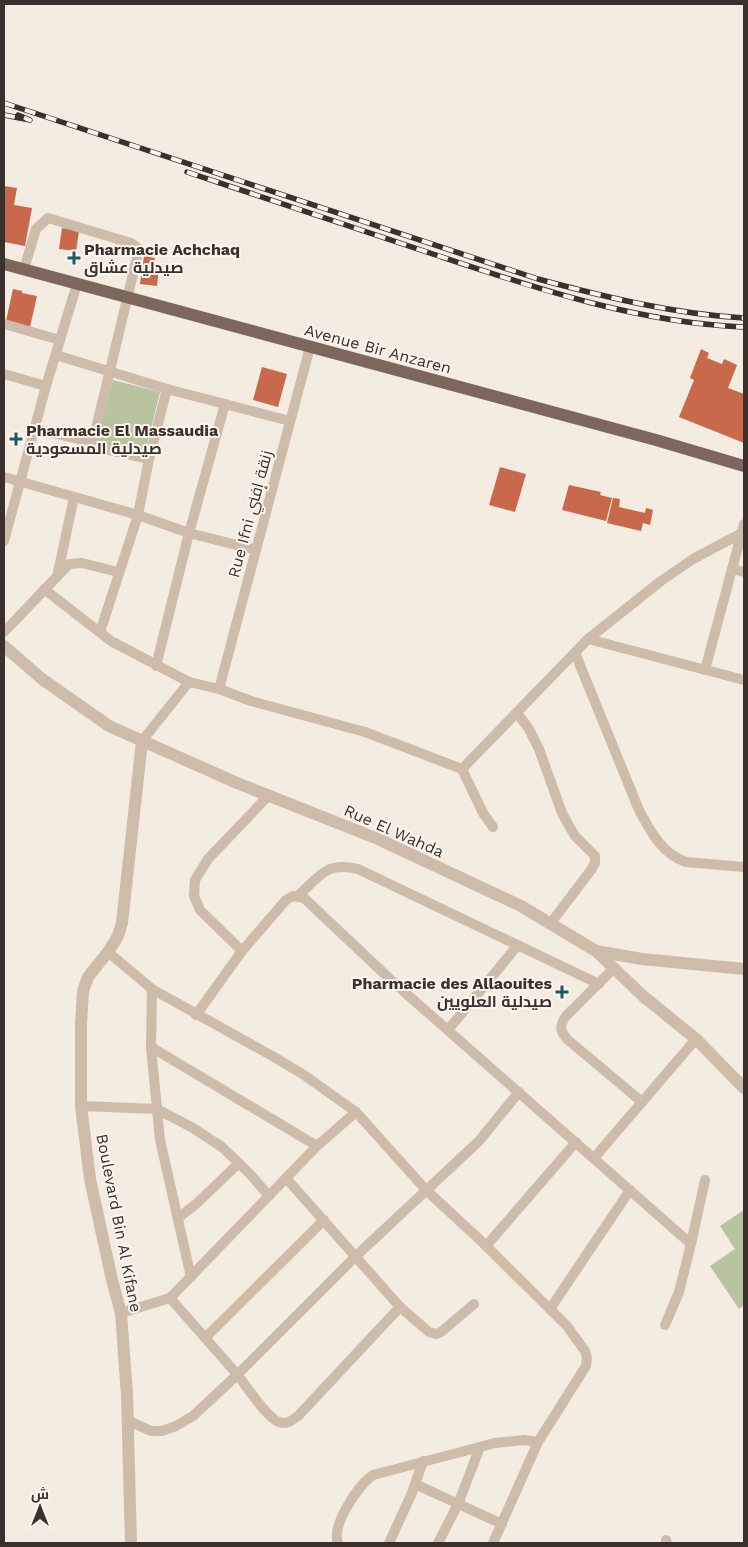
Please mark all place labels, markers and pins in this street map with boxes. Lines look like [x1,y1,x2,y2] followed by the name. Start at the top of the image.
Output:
[84,240,240,277] place label: Pharmacie Achchaq صيدلية عشاق
[68,252,80,264] marker: Pharmacie Achchaq صيدلية عشاق
[26,421,219,458] place label: Pharmacie El Massaudia صيدلية المسعودية
[10,433,22,445] marker: Pharmacie El Massaudia صيدلية المسعودية
[352,974,552,1011] place label: Pharmacie des Allaouites صيدلية العلويين
[556,986,568,998] marker: Pharmacie des Allaouites صيدلية العلويين

